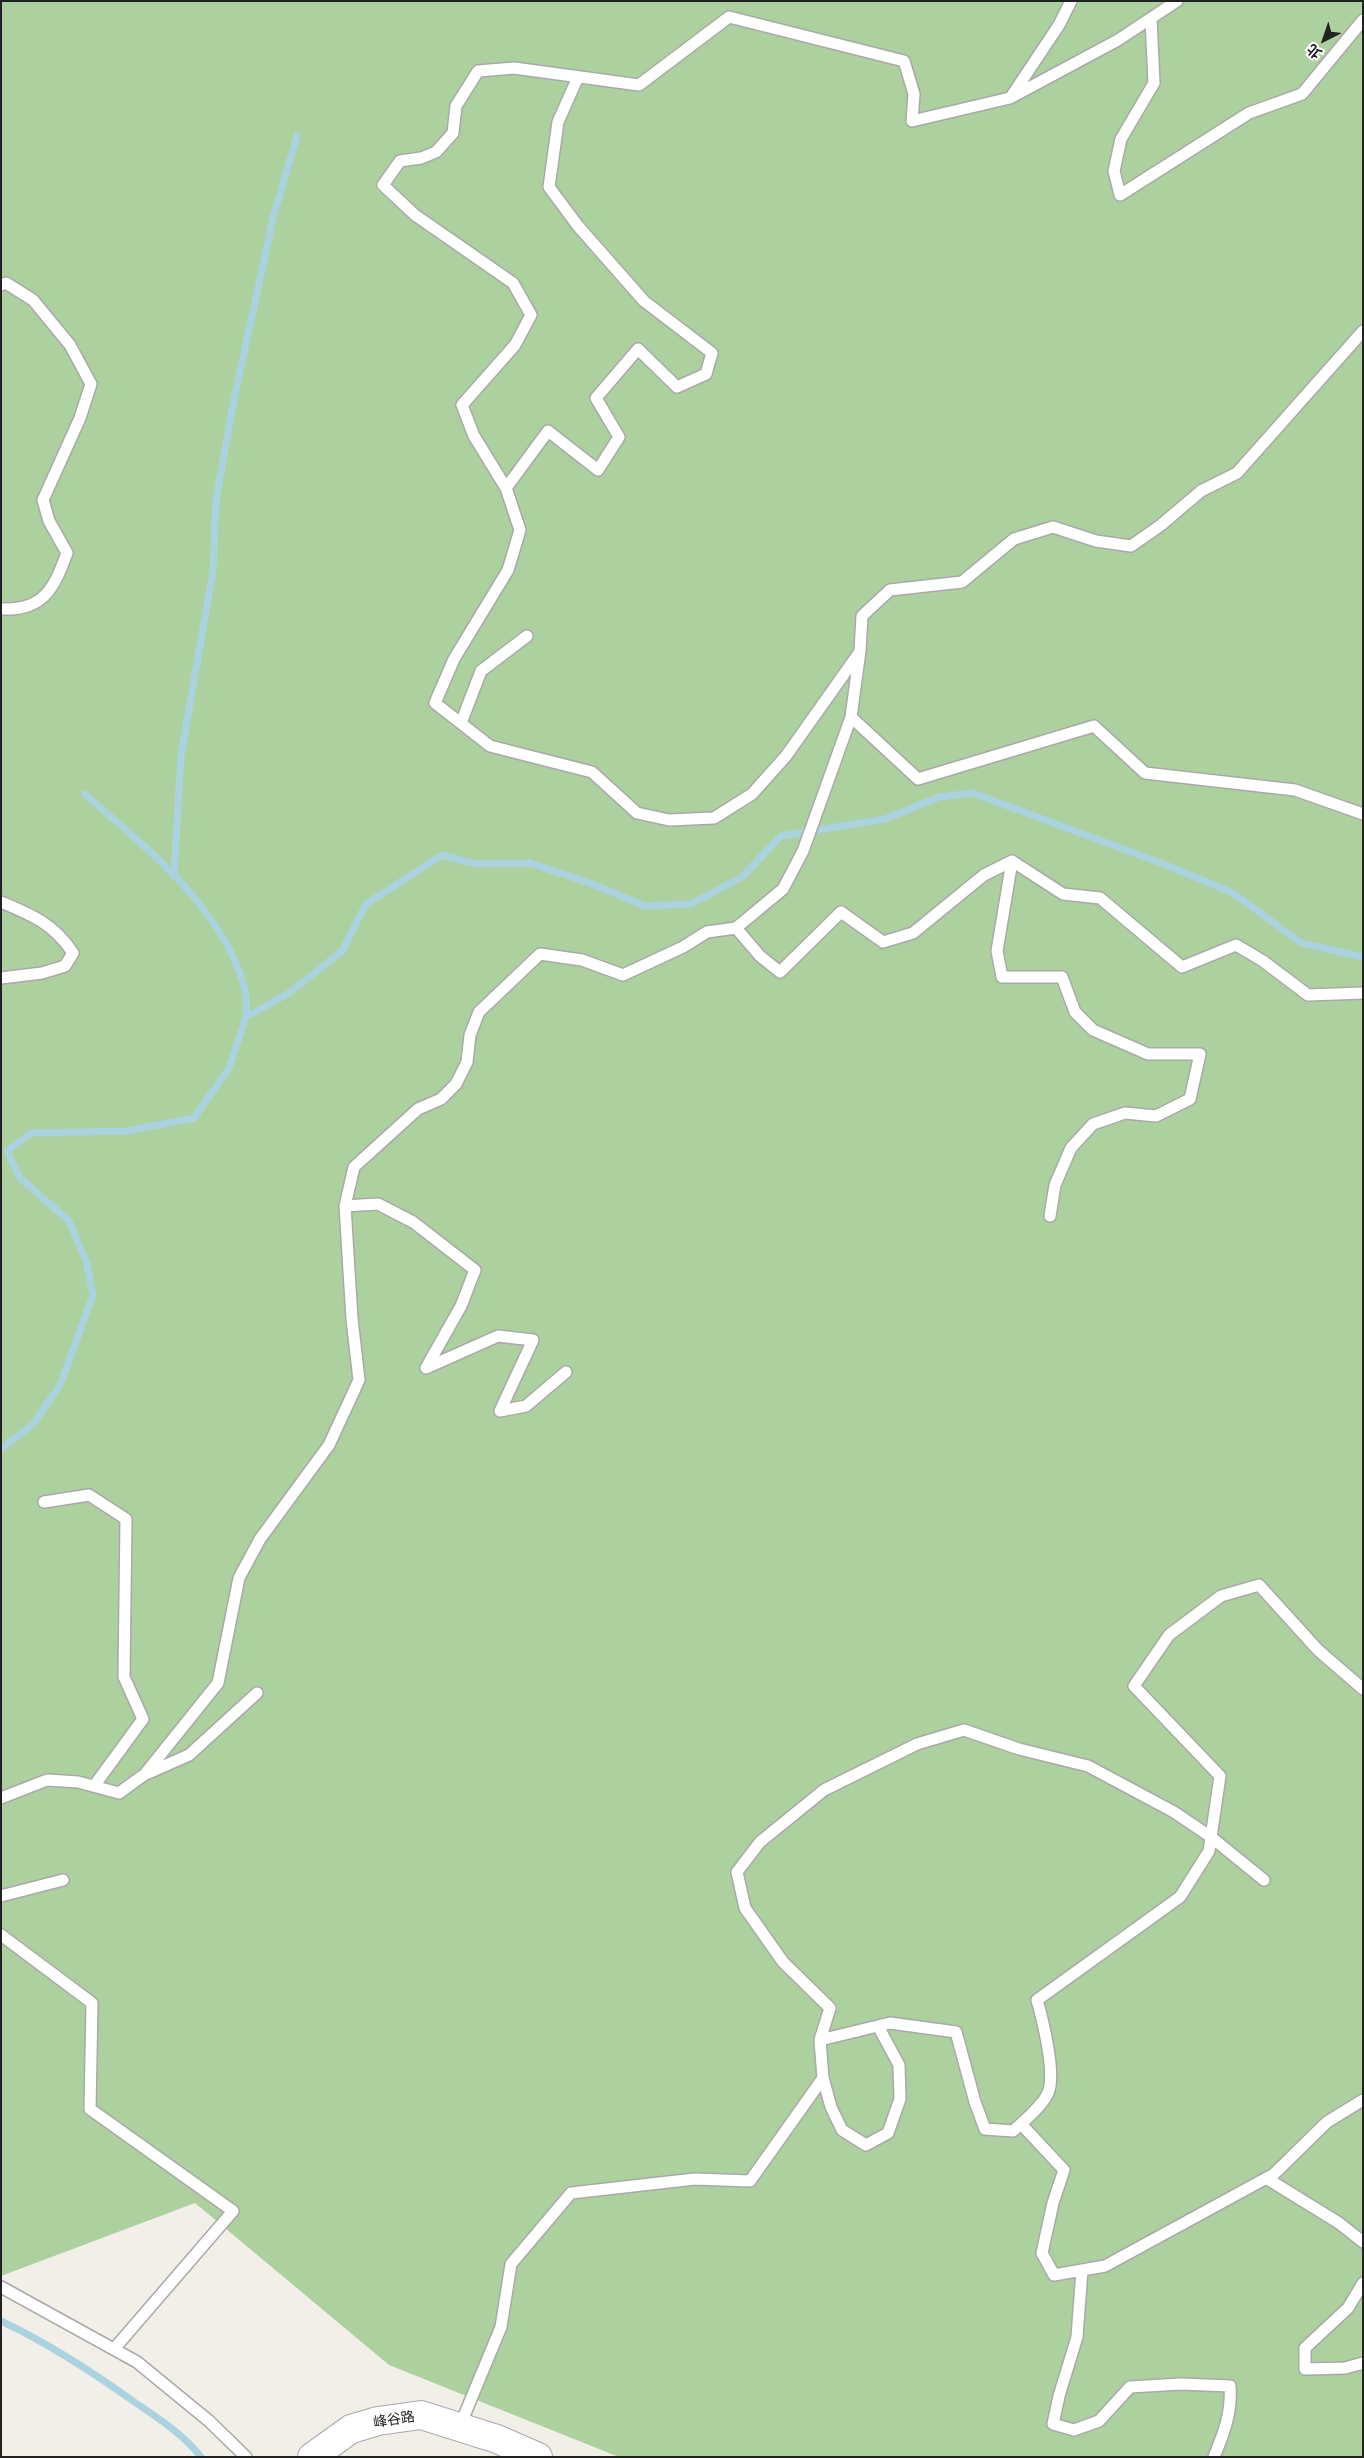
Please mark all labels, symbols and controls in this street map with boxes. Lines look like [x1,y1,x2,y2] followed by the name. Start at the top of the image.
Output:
[1299,15,1349,65] north arrow
[1303,40,1325,63] text: 北
[372,2408,416,2432] street label: 峰谷路

